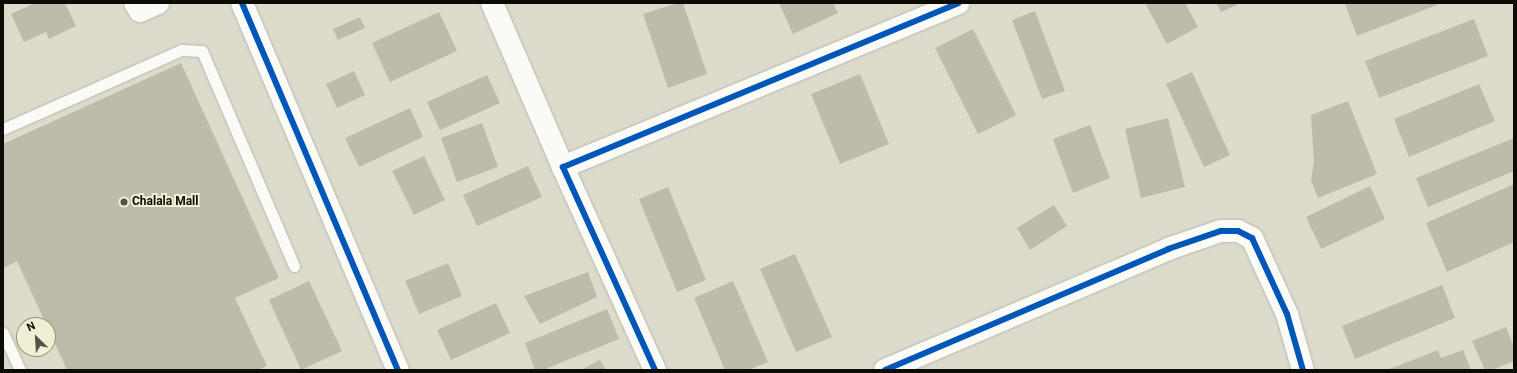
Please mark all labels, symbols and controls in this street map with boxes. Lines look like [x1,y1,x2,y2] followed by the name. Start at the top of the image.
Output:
[132,195,198,209] place label: Chalala Mall
[119,197,129,207] marker: Chalala Mall
[16,317,56,357] north arrow
[25,319,37,334] text: N

